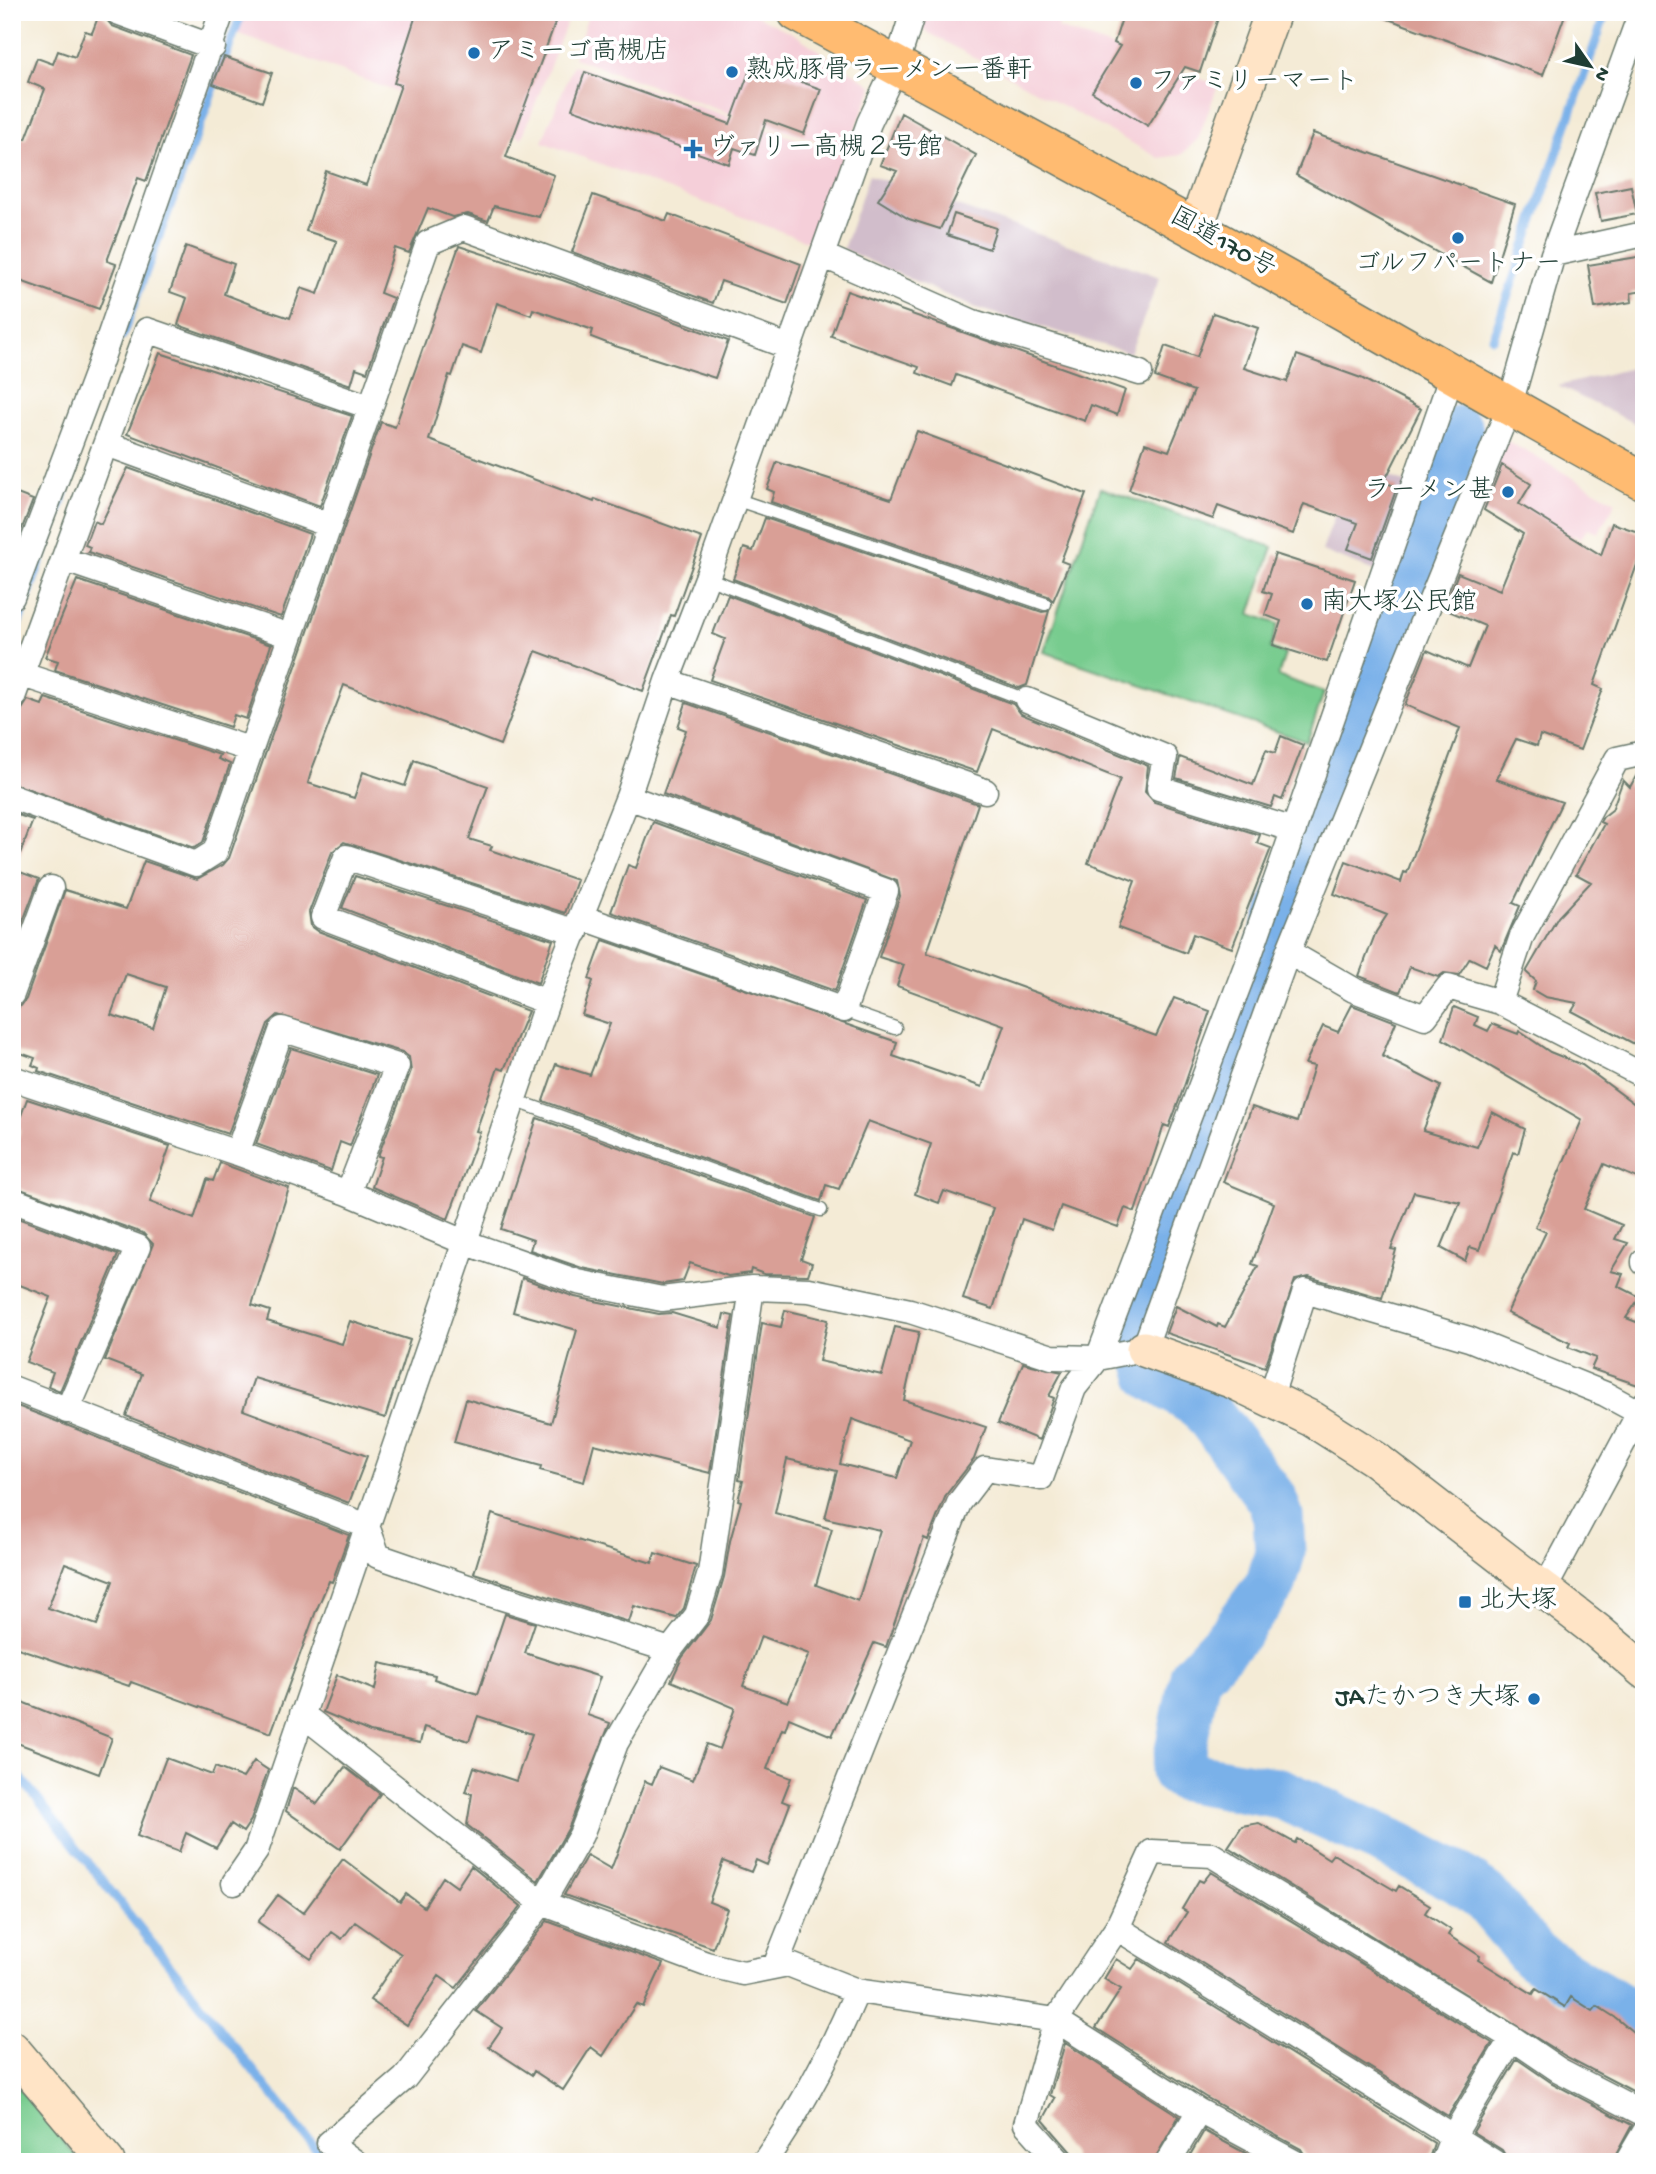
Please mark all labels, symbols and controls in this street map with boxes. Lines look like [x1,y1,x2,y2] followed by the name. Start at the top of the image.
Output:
[1554,32,1624,102] north arrow
[488,36,669,69] place label: アミーゴ高槻店
[466,45,482,61] marker: アミーゴ高槻店
[746,55,1032,88] place label: 熟成豚骨ラーメン一番軒
[1588,62,1614,85] text: N
[724,64,740,80] marker: 熟成豚骨ラーメン一番軒
[1150,68,1359,99] place label: ファミリーマート
[1128,75,1144,91] marker: ファミリーマート
[709,133,943,165] place label: ヴァリー高槻２号館
[683,139,703,159] marker: ヴァリー高槻２号館
[1163,201,1281,286] street label: 国道170号
[1450,230,1466,246] marker: ゴルフパートナー
[1355,250,1561,281] place label: ゴルフパートナー
[1364,476,1494,508] place label: ラーメン甚
[1500,484,1516,500] marker: ラーメン甚
[1321,587,1477,620] place label: 南大塚公民館
[1299,596,1315,612] marker: 南大塚公民館
[1479,1586,1557,1618] place label: 北大塚
[1457,1594,1473,1610] marker: 北大塚
[1335,1683,1520,1715] place label: JAたかつき大塚
[1526,1691,1542,1707] marker: JAたかつき大塚

